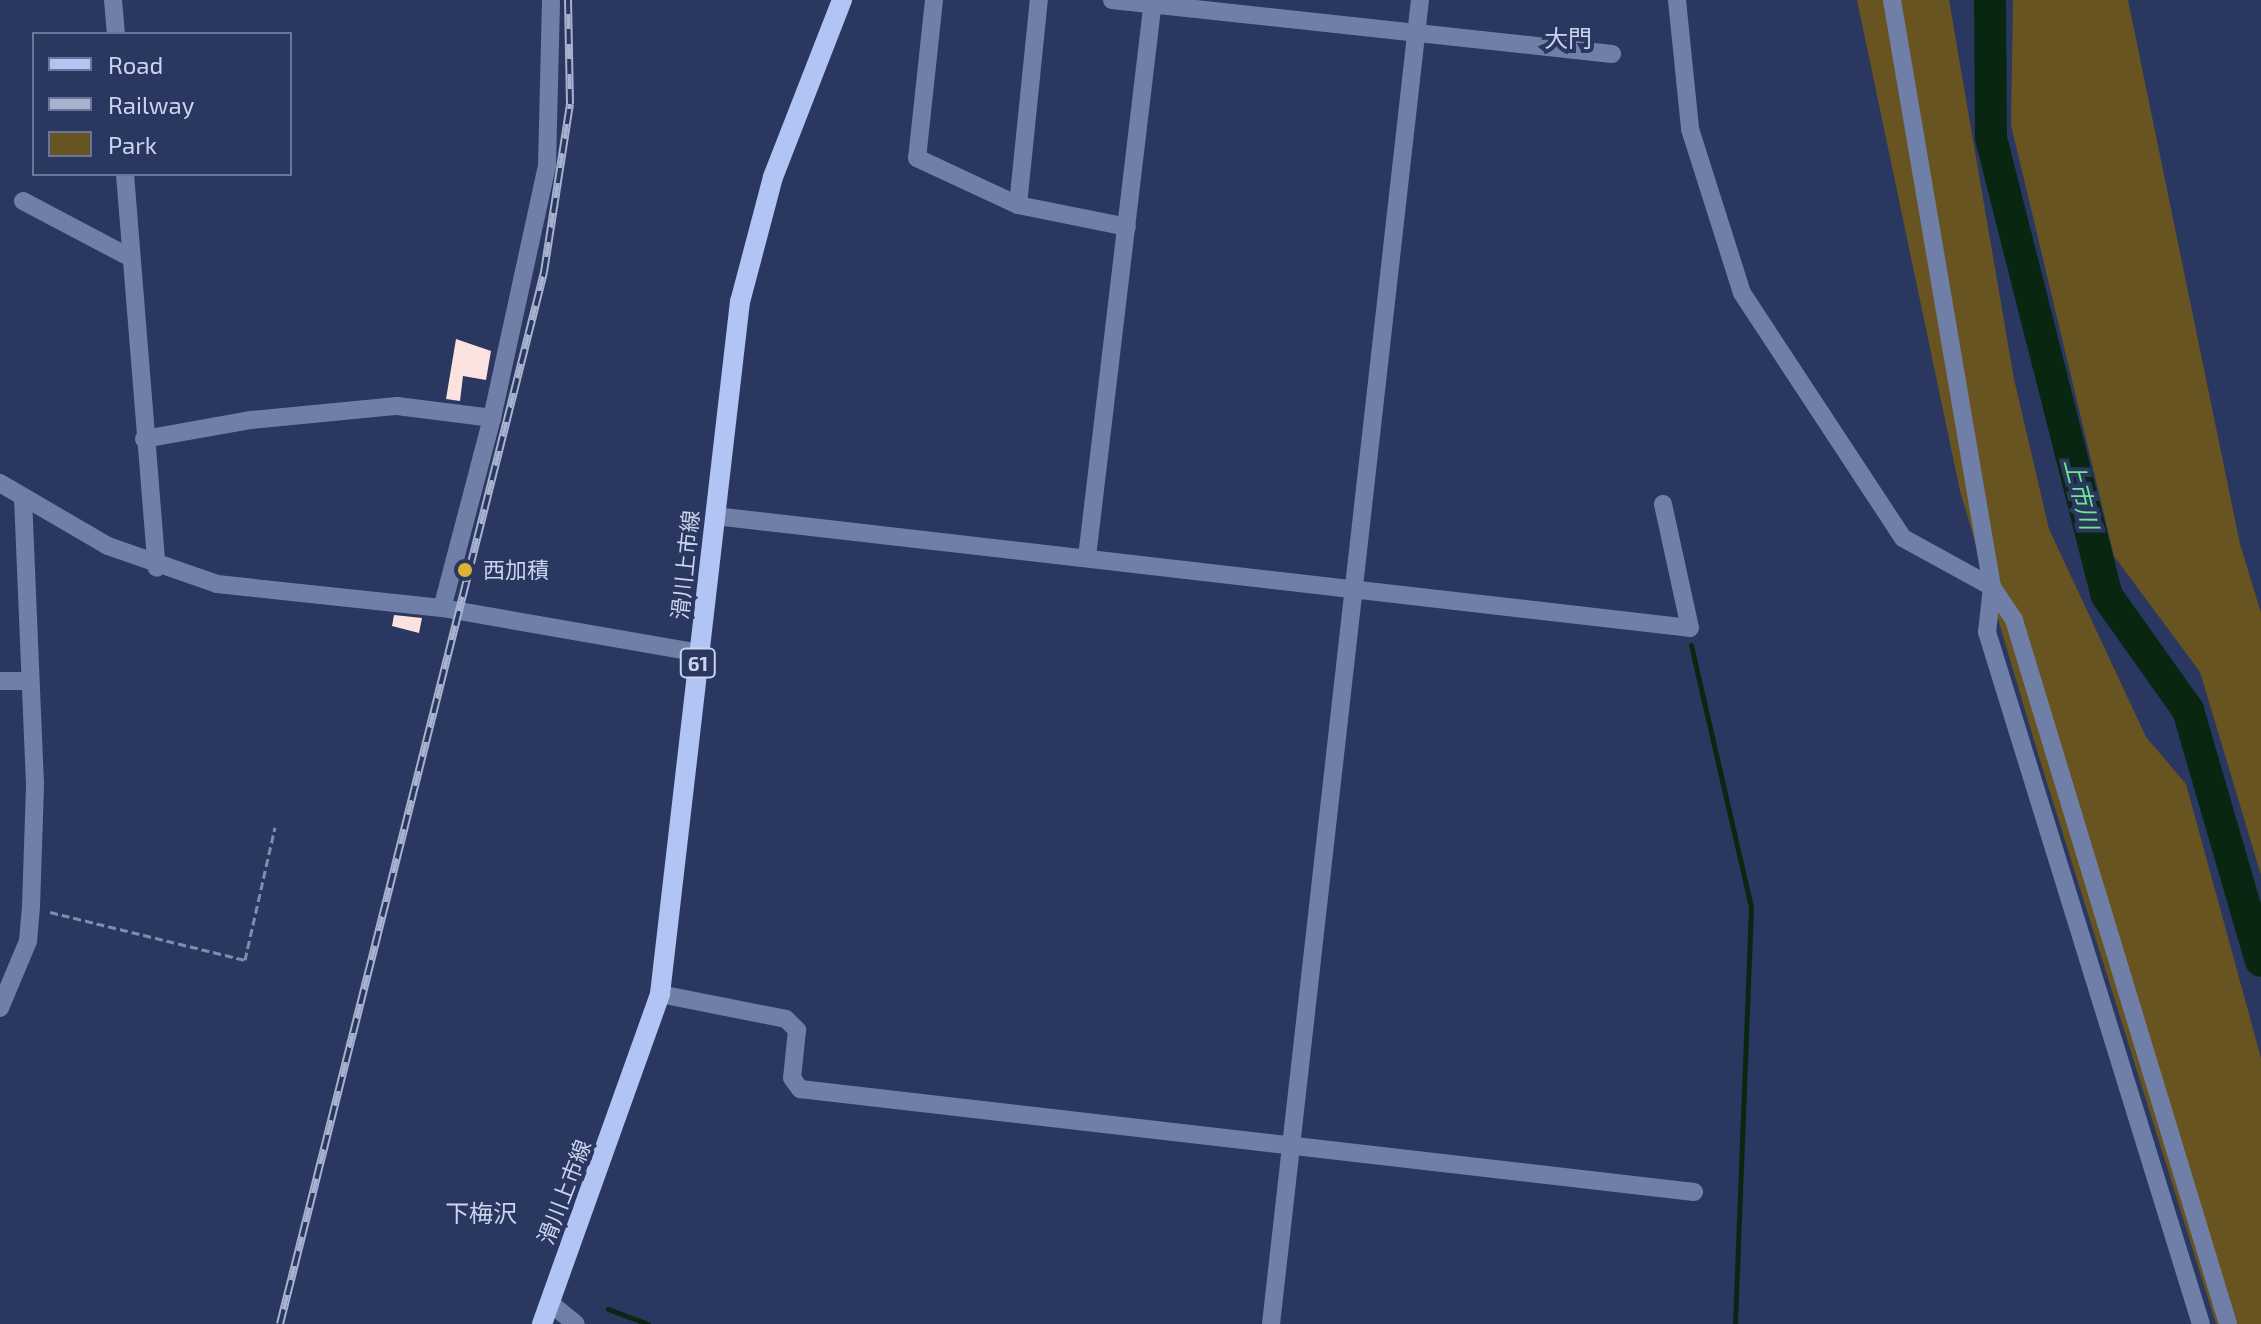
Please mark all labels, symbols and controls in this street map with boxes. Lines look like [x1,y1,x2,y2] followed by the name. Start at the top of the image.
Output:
[1544,24,1592,52] district label: 大門
[32,32,292,176] legend
[108,50,163,79] text: Road
[108,90,194,119] text: Railway
[108,130,157,159] text: Park
[2059,456,2105,532] water label: 上市川
[666,509,704,621] street label: 滑川上市線
[483,557,549,583] place label: 西加積
[454,559,476,581] marker: 西加積
[678,647,718,679] road number: 61
[532,1136,596,1248] street label: 滑川上市線
[445,1199,517,1227] district label: 下梅沢

